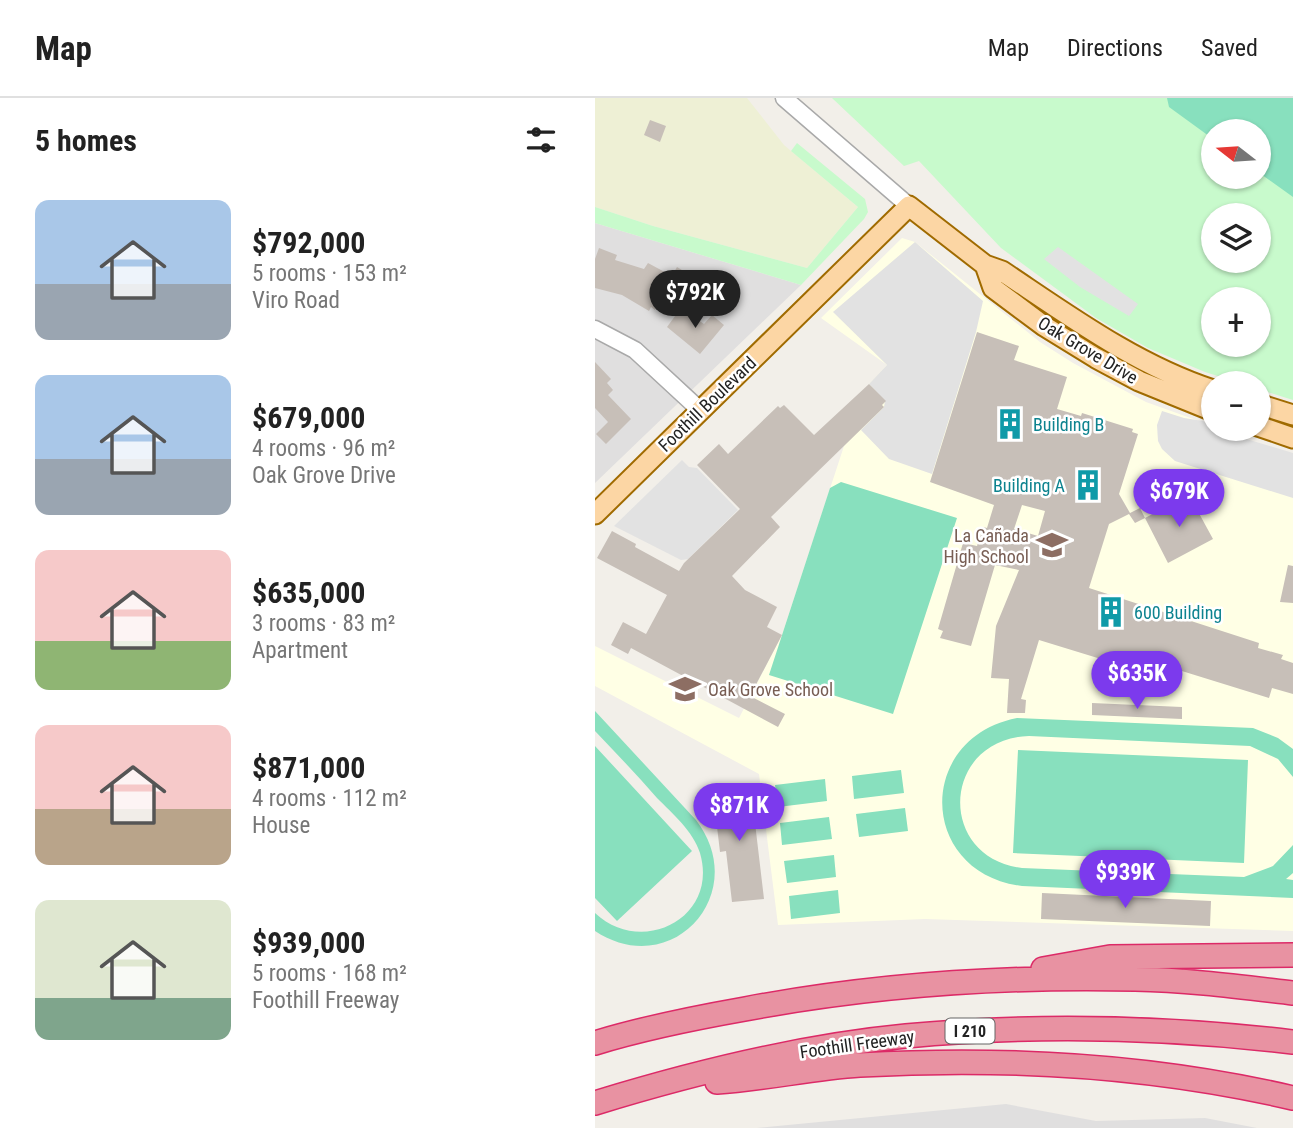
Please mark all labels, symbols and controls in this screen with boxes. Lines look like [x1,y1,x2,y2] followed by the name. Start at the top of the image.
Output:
[35,29,92,68] text: Map
[988,34,1029,62] text: Map
[1067,34,1163,62] text: Directions
[1201,34,1258,62] text: Saved
[1201,119,1271,189] north arrow
[1201,119,1271,441] map controls
[522,121,560,159] icon: filters
[35,123,137,158] text: 5 homes
[1201,203,1271,273] button: layers
[252,225,365,260] text: $792,000
[91,228,175,312] icon: home
[252,260,407,287] text: 5 rooms · 153 m²
[646,271,744,330] pin: $792K
[665,279,725,306] text: $792K
[252,287,340,314] text: Viro Road
[1201,287,1271,357] button: +
[1034,312,1142,388] street label: Oak Grove Drive
[654,352,760,456] street label: Foothill Boulevard
[1201,371,1271,441] button: −
[252,400,365,435] text: $679,000
[91,403,175,487] icon: home
[993,407,1027,441] building icon: Building B
[1033,414,1104,435] place label: Building B
[252,435,395,462] text: 4 rooms · 96 m²
[252,462,396,489] text: Oak Grove Drive
[1071,468,1105,502] building icon: Building A
[1130,470,1228,529] pin: $679K
[993,475,1066,496] place label: Building A
[1149,478,1209,505] text: $679K
[943,525,1029,567] place label: La Cañada High School
[1035,528,1069,562] school or university icon: La Cañada High School
[252,575,365,610] text: $635,000
[91,578,175,662] icon: home
[1094,595,1128,629] building icon: 600 Building
[1134,602,1222,623] place label: 600 Building
[252,610,395,637] text: 3 rooms · 83 m²
[252,637,348,664] text: Apartment
[1088,652,1186,711] pin: $635K
[1107,660,1167,687] text: $635K
[668,672,702,706] school or university icon: Oak Grove School
[708,679,833,700] place label: Oak Grove School
[252,750,365,785] text: $871,000
[91,753,175,837] icon: home
[690,784,788,843] pin: $871K
[252,785,407,812] text: 4 rooms · 112 m²
[709,792,769,819] text: $871K
[252,812,310,839] text: House
[1076,850,1174,910] pin: $939K
[1095,859,1155,886] text: $939K
[252,925,365,960] text: $939,000
[91,928,175,1012] icon: home
[252,960,407,987] text: 5 rooms · 168 m²
[252,987,399,1014] text: Foothill Freeway
[945,1018,995,1043] road number: I 210
[798,1026,916,1062] street label: Foothill Freeway

